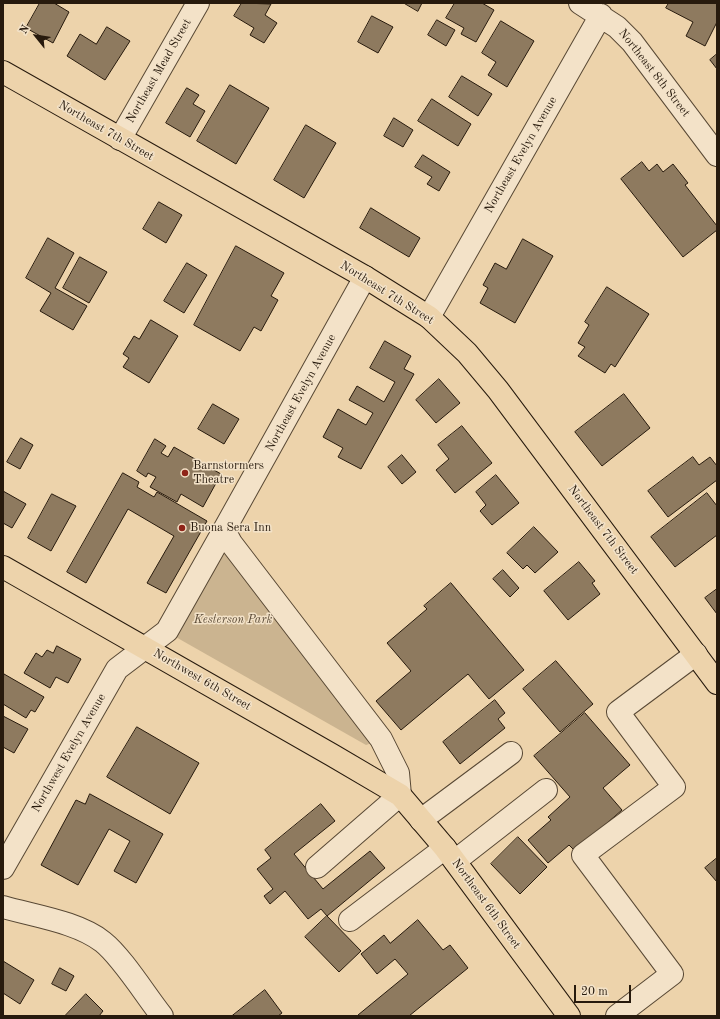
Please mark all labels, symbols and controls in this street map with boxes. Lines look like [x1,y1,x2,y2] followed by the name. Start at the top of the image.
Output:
[16,16,56,56] north arrow
[123,16,195,126] street label: Northeast Mead Street
[18,23,32,36] text: N
[615,26,693,120] street label: Northeast 8th Street
[482,94,560,216] street label: Northeast Evelyn Avenue
[56,98,156,164] street label: Northeast 7th Street
[337,258,437,328] street label: Northeast 7th Street
[263,332,339,454] street label: Northeast Evelyn Avenue
[193,459,264,487] place label: Barnstormers Theatre
[180,468,190,478] marker: Barnstormers Theatre
[565,483,641,577] street label: Northeast 7th Street
[190,521,271,535] place label: Buona Sera Inn
[177,523,187,533] marker: Buona Sera Inn
[194,613,272,627] park label: Kesterson Park
[150,646,254,714] street label: Northwest 6th Street
[29,691,109,815] street label: Northwest Evelyn Avenue
[448,856,524,952] street label: Northeast 6th Street
[576,977,633,1003] scale bar
[581,986,608,998] text: 20 m

